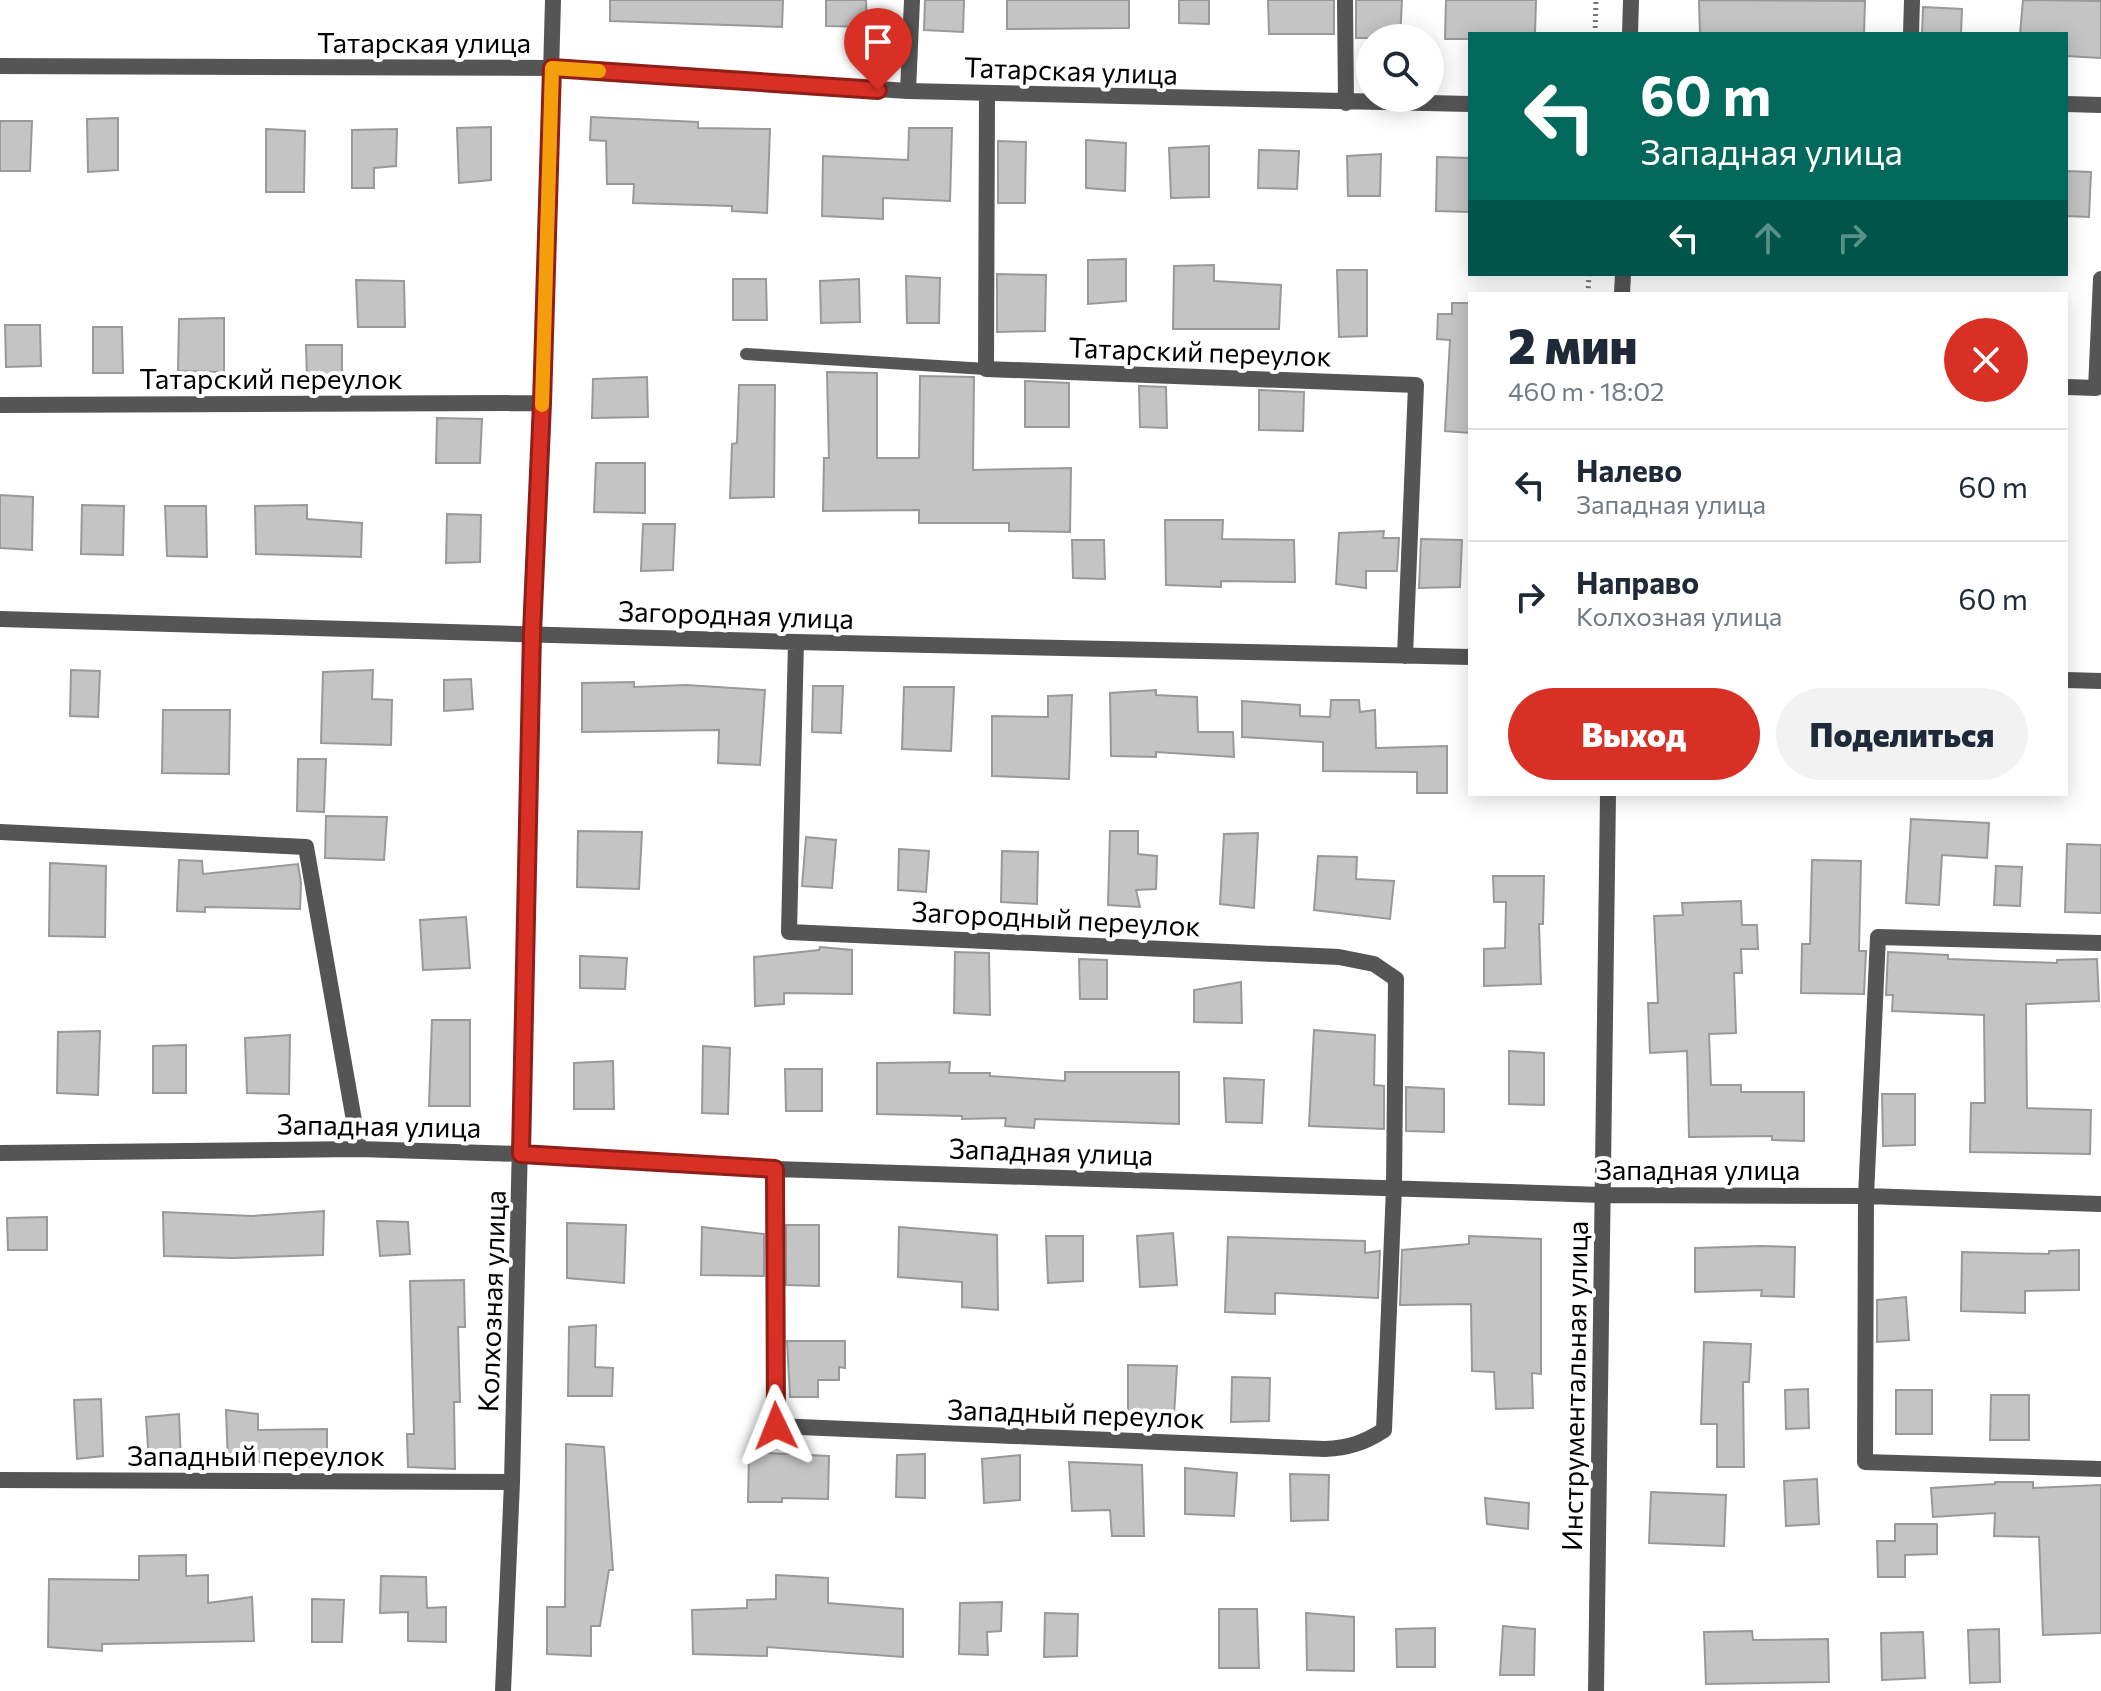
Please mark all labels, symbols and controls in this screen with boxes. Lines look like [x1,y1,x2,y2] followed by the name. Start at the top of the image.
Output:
[844,8,912,90] pin
[856,20,900,64] icon: arrive
[1356,24,1444,112] map controls
[1356,24,1444,112] button: search
[317,25,531,59] street label: Татарская улица
[963,49,1179,91] street label: Татарская улица
[1640,59,1771,128] text: 60 m
[1508,64,1612,168] icon: left
[1640,128,1903,172] text: Западная улица
[1662,216,1706,260] icon: left
[1746,216,1790,260] icon: ahead
[1830,216,1874,260] icon: right
[1508,315,1637,374] text: 2 мин
[1944,318,2028,402] button: close
[1068,329,1332,373] street label: Татарский переулок
[139,361,403,395] street label: Татарский переулок
[1508,375,1664,406] text: 460 m · 18:02
[1576,451,1682,488] text: Налево
[1508,463,1552,507] icon: left
[1958,467,2028,504] text: 60 m
[1576,488,1766,519] text: Западная улица
[1576,563,1699,600] text: Направо
[1508,575,1552,619] icon: right
[1958,579,2028,616] text: 60 m
[618,593,854,635] street label: Загородная улица
[1576,600,1782,631] text: Колхозная улица
[1508,688,1760,780] button: Выход
[1776,688,2028,780] button: Поделиться
[911,893,1201,943] street label: Загородный переулок
[276,1106,482,1144] street label: Западная улица
[948,1130,1154,1172] street label: Западная улица
[1596,1152,1800,1186] street label: Западная улица
[470,1189,512,1413] street label: Колхозная улица
[1554,1221,1594,1551] street label: Инструментальная улица
[734,1384,818,1468] position arrow
[946,1392,1206,1434] street label: Западный переулок
[127,1438,385,1472] street label: Западный переулок

